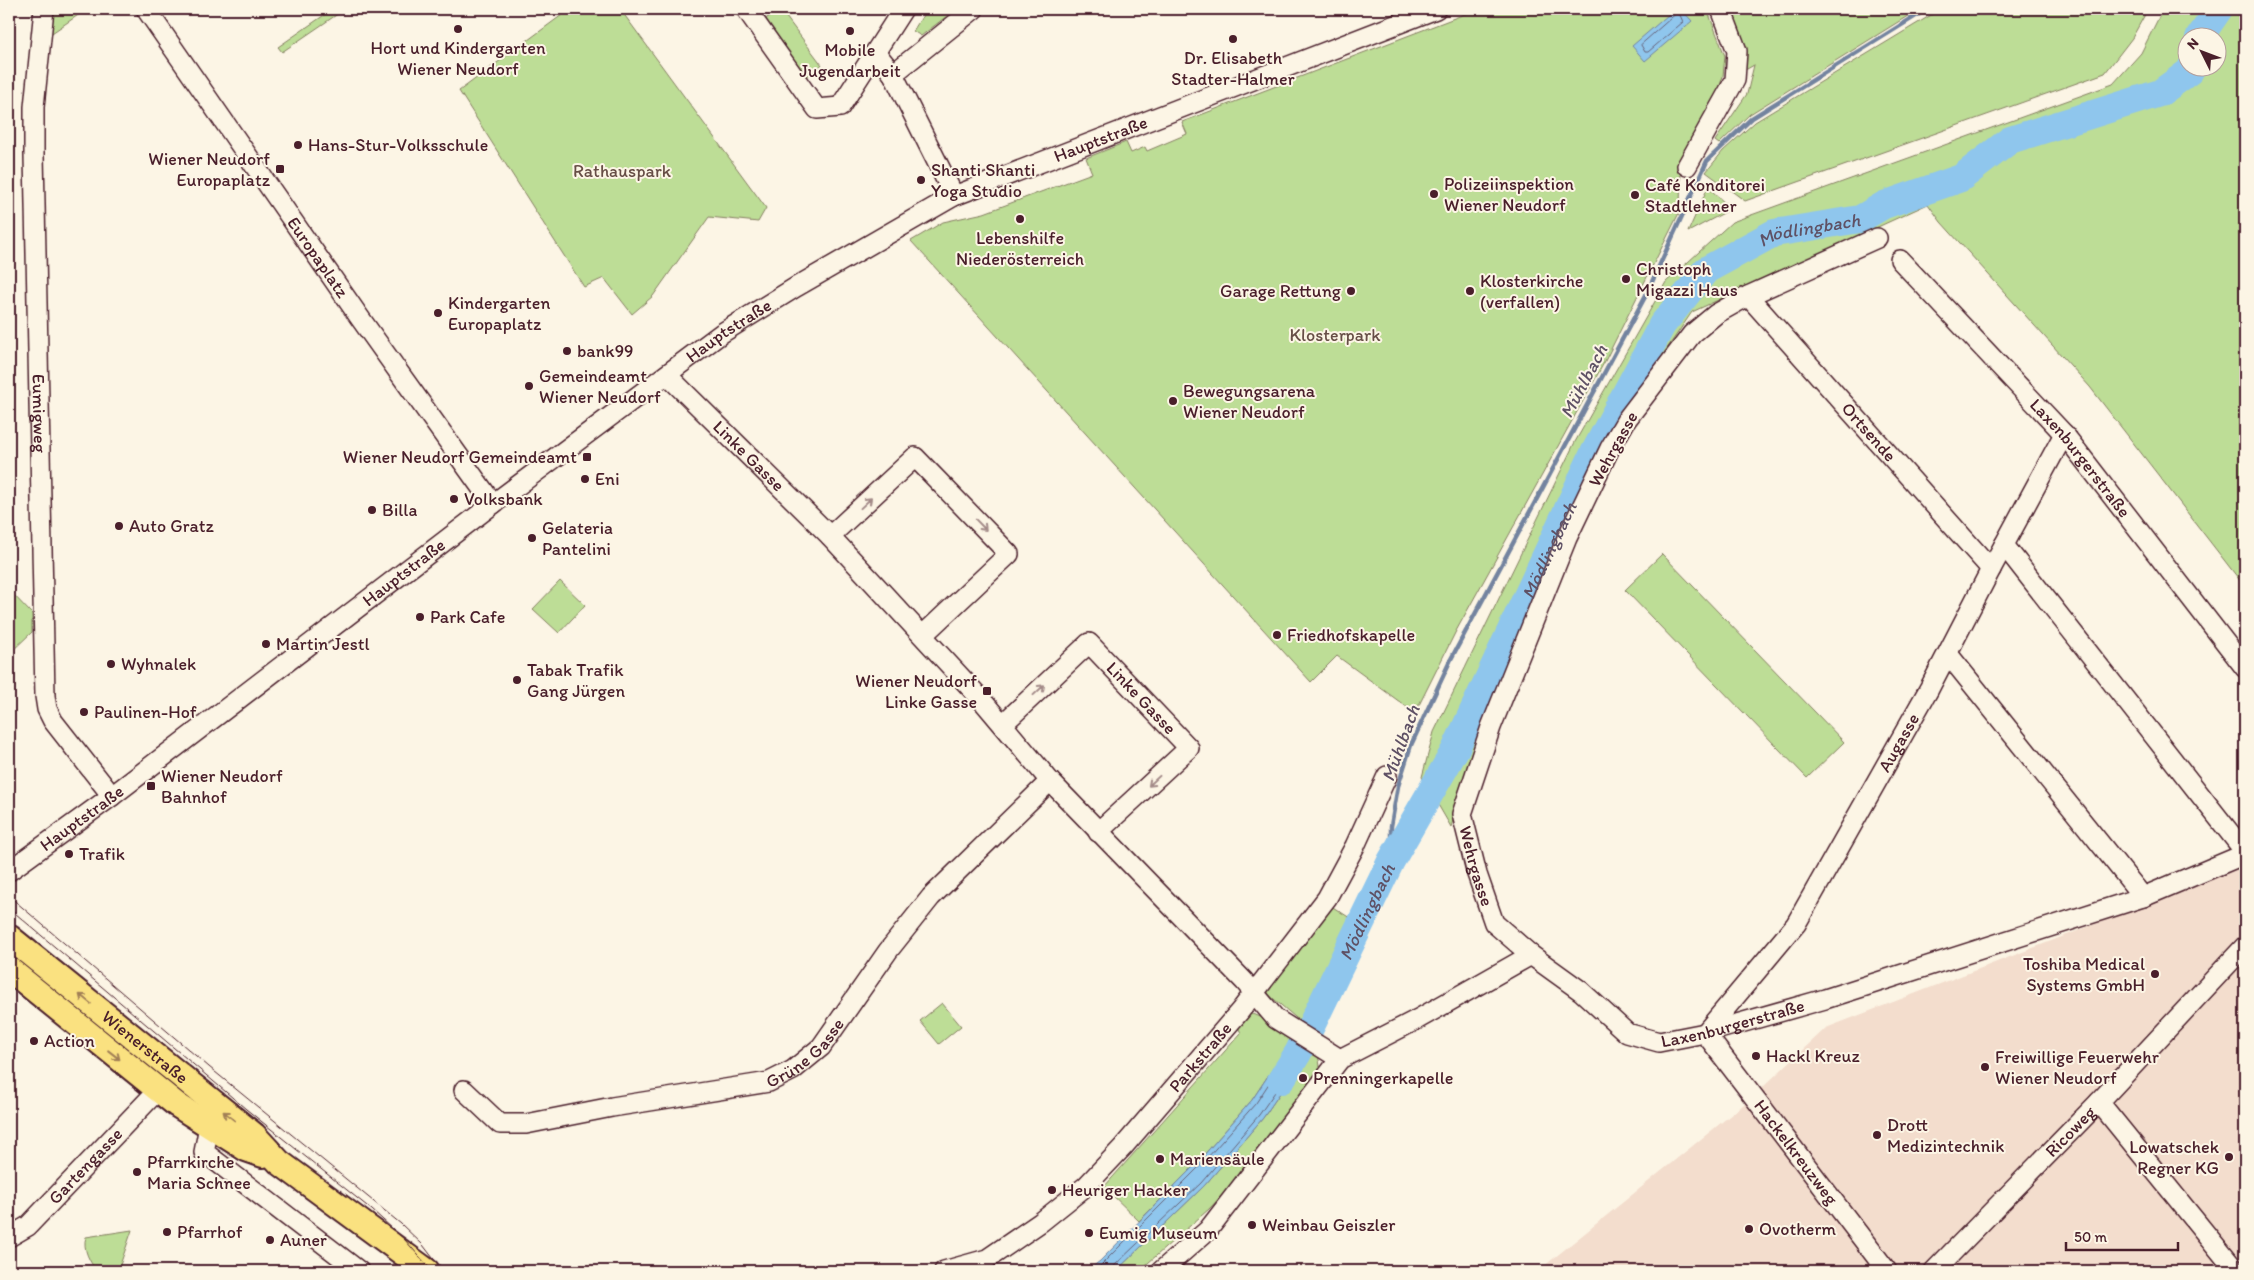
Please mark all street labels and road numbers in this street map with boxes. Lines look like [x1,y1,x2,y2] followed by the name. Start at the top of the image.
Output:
[1051,111,1151,167] street label: Hauptstraße
[282,213,354,302] street label: Europaplatz
[681,294,775,367] street label: Hauptstraße
[27,374,51,454] street label: Eumigweg
[2025,394,2136,522] street label: Laxenburgerstraße
[1837,398,1901,466] street label: Ortsende
[1583,408,1643,490] street label: Wehrgasse
[708,416,789,496] street label: Linke Gasse
[358,534,450,611] street label: Hauptstraße
[1102,657,1181,739] street label: Linke Gasse
[1873,709,1924,776] street label: Augasse
[35,780,128,856] street label: Hauptstraße
[1454,823,1498,909] street label: Wehrgasse
[1659,994,1807,1052] street label: Laxenburgerstraße
[97,1005,193,1089] street label: Wienerstraße
[762,1014,849,1093] street label: Grüne Gasse
[1164,1017,1237,1097] street label: Parkstraße
[1749,1095,1843,1210] street label: Hackelkreuzweg
[2040,1101,2101,1162] street label: Ricoweg
[44,1123,127,1209] street label: Gartengasse

